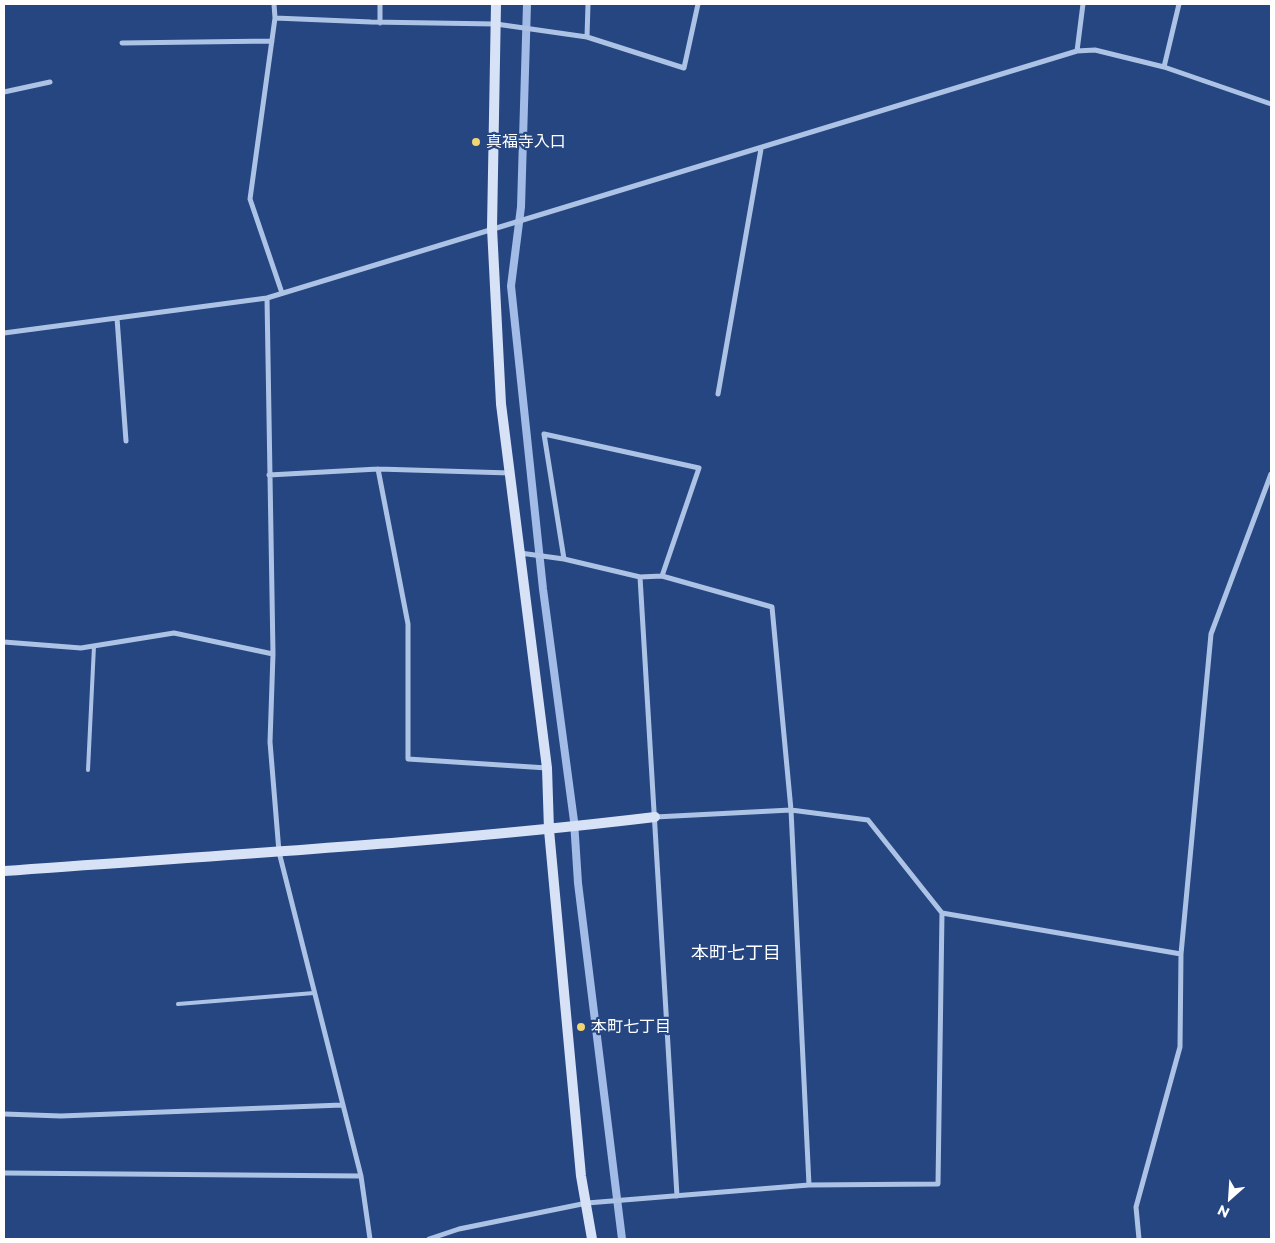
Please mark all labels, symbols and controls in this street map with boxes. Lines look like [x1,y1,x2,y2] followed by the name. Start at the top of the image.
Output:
[486,132,566,152] place label: 真福寺入口
[470,136,482,148] marker: 真福寺入口
[691,943,781,965] district label: 本町七丁目
[591,1017,671,1037] place label: 本町七丁目
[575,1021,587,1033] marker: 本町七丁目
[1205,1173,1255,1223] north arrow
[1214,1201,1232,1222] text: N

